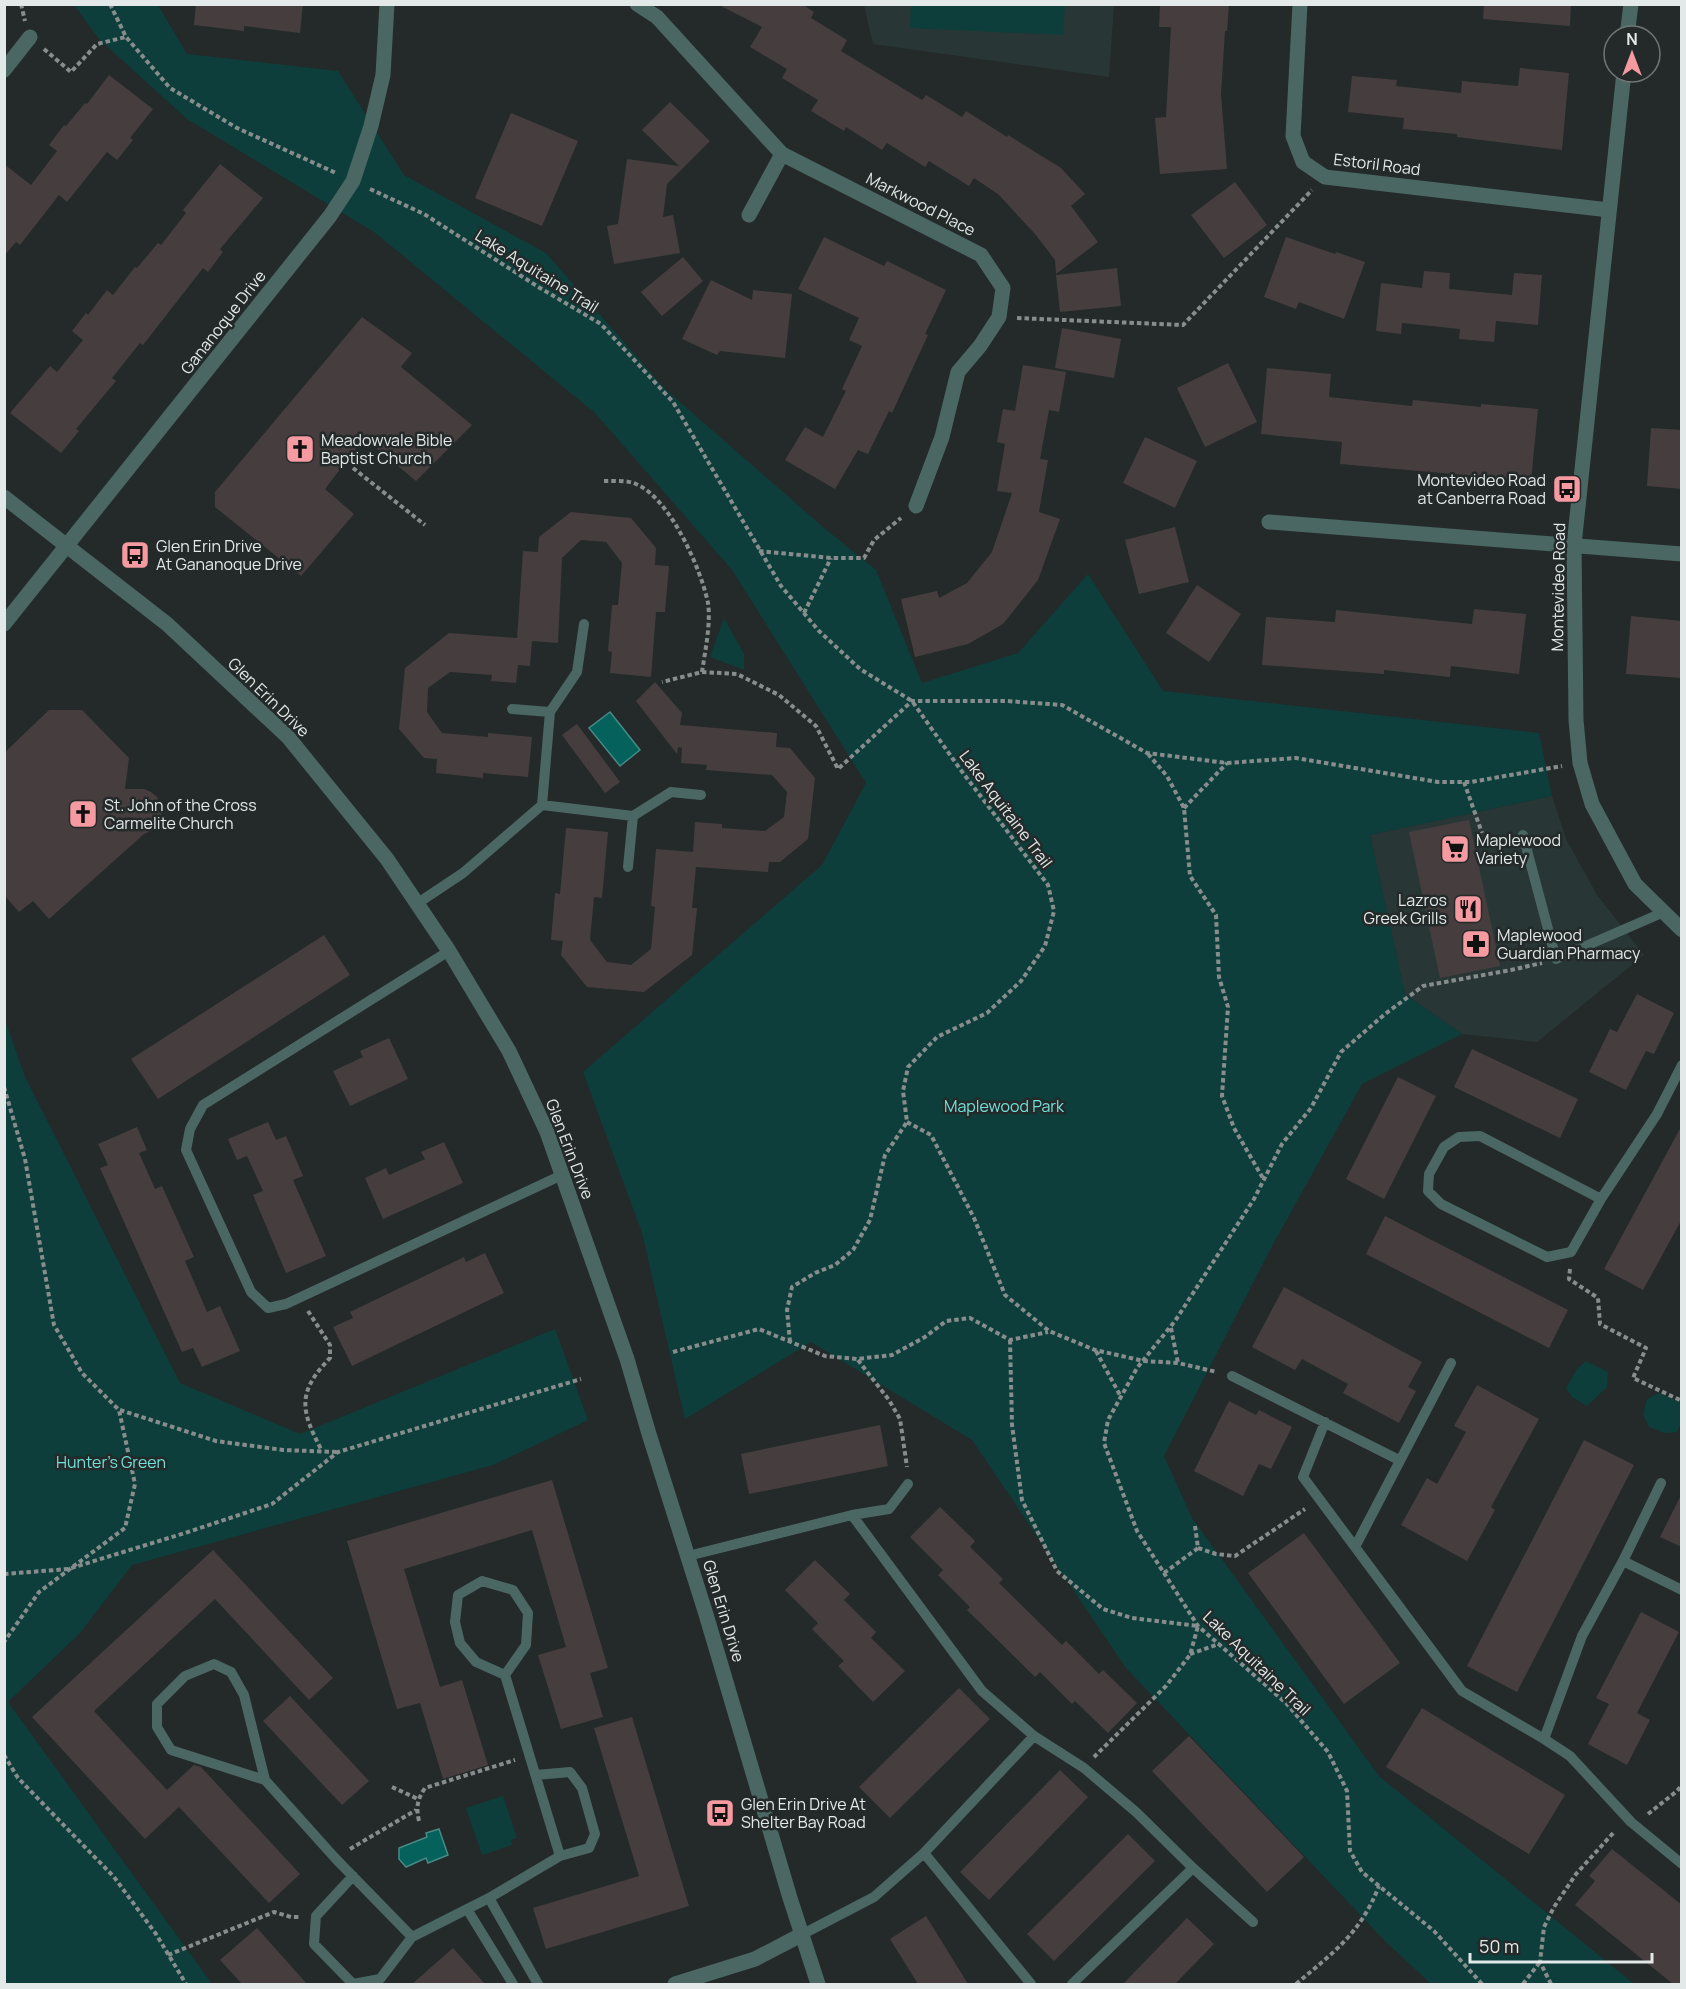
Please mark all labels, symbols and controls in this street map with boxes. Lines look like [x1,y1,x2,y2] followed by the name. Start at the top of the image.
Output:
[1602,24,1662,84] north arrow
[1626,28,1638,50] text: N
[1332,148,1422,180] street label: Estoril Road
[863,167,979,241] street label: Markwood Place
[471,224,603,318] street label: Lake Aquitaine Trail
[175,265,271,379] street label: Gananoque Drive
[321,429,452,469] place label: Meadowvale Bible Baptist Church
[284,433,316,465] church icon: Meadowvale Bible Baptist Church
[1417,469,1546,509] place label: Montevideo Road at Canberra Road
[1551,473,1583,505] bus stop icon: Montevideo Road at Canberra Road
[1546,522,1570,652] street label: Montevideo Road
[156,535,302,575] place label: Glen Erin Drive At Gananoque Drive
[119,539,151,571] bus stop icon: Glen Erin Drive At Gananoque Drive
[223,652,315,742] street label: Glen Erin Drive
[955,746,1057,872] street label: Lake Aquitaine Trail
[104,794,257,834] place label: St. John of the Cross Carmelite Church
[67,798,99,830] church icon: St. John of the Cross Carmelite Church
[1476,829,1561,869] place label: Maplewood Variety
[1439,833,1471,865] supermarket icon: Maplewood Variety
[1364,889,1447,929] place label: Lazros Greek Grills
[1452,893,1484,925] restaurant icon: Lazros Greek Grills
[1497,924,1641,964] place label: Maplewood Guardian Pharmacy
[1460,928,1492,960] pharmacy icon: Maplewood Guardian Pharmacy
[944,1095,1065,1117] park label: Maplewood Park
[541,1096,599,1202] street label: Glen Erin Drive
[56,1451,166,1473] park label: Hunter's Green
[698,1557,750,1665] street label: Glen Erin Drive
[1198,1606,1316,1720] street label: Lake Aquitaine Trail
[741,1793,866,1833] place label: Glen Erin Drive At Shelter Bay Road
[704,1797,736,1829] bus stop icon: Glen Erin Drive At Shelter Bay Road
[1470,1926,1652,1964] scale bar
[1479,1934,1519,1958] text: 50 m

